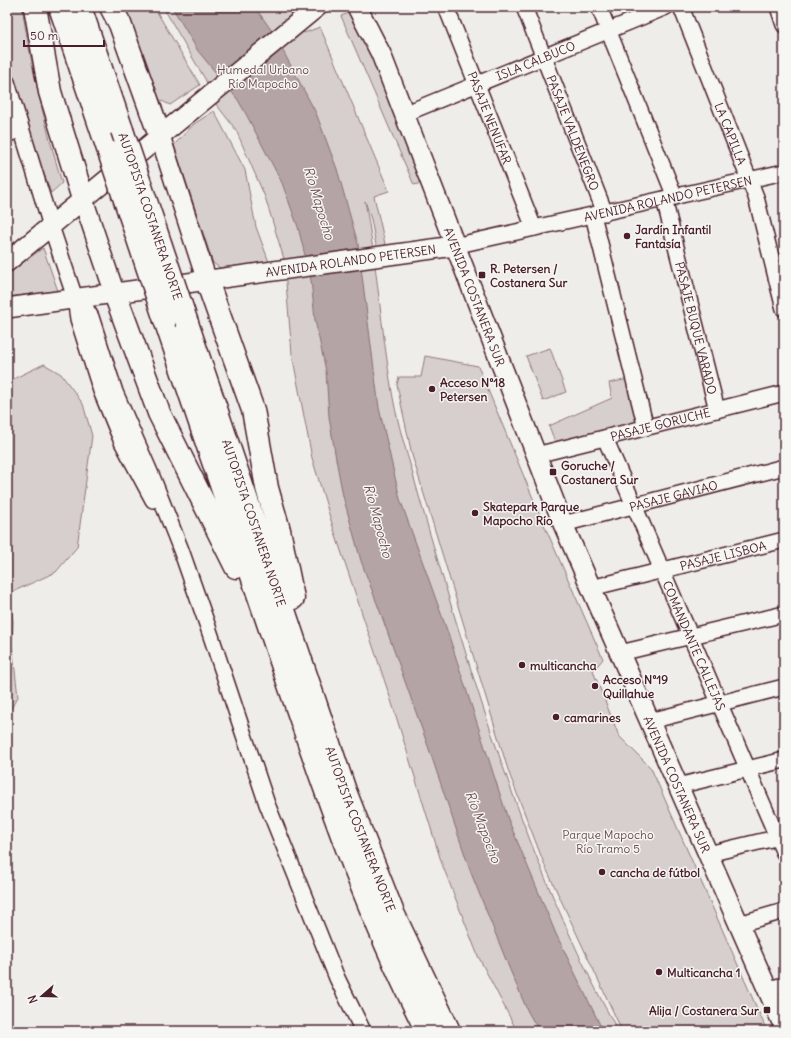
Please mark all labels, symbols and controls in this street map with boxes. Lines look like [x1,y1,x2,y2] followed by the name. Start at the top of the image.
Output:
[24,22,104,48] scale bar
[30,28,59,43] text: 50 m
[494,37,577,83] street label: ISLA CALBUCO
[217,62,309,91] park label: Humedal Urbano Río Mapocho
[465,69,515,166] street label: PASAJE NENUFAR
[544,73,603,192] street label: PASAJE VALDENEGRO
[712,100,750,167] street label: LA CAPILLA
[116,131,186,302] street label: AUTOPISTA COSTANERA NORTE
[300,164,338,242] water label: Río Mapocho
[582,172,753,224] street label: AVENIDA ROLANDO PETERSEN
[635,222,711,251] place label: Jardín Infantil Fantasía
[441,225,509,369] street label: AVENIDA COSTANERA SUR
[622,231,632,241] marker: Jardín Infantil Fantasía
[265,241,437,280] street label: AVENIDA ROLANDO PETERSEN
[673,260,720,396] street label: PASAJE BUQUE VARADO
[490,261,567,290] place label: R. Petersen / Costanera Sur
[477,270,487,280] marker: R. Petersen / Costanera Sur
[440,375,505,404] place label: Acceso N°18 Petersen
[427,384,437,394] marker: Acceso N°18 Petersen
[609,404,712,444] street label: PASAJE GORUCHE
[219,437,290,609] street label: AUTOPISTA COSTANERA NORTE
[561,458,638,487] place label: Goruche / Costanera Sur
[548,467,558,477] marker: Goruche / Costanera Sur
[628,477,719,514] street label: PASAJE GAVIAO
[360,482,396,560] water label: Río Mapocho
[483,499,580,529] place label: Skatepark Parque Mapocho Río
[470,508,480,518] marker: Skatepark Parque Mapocho Río
[678,537,768,573] street label: PASAJE LISBOA
[660,578,729,713] street label: COMANDANTE CALLEJAS
[530,658,597,673] place label: multicancha
[517,660,527,670] marker: multicancha
[603,672,668,701] place label: Acceso N°19 Quillahue
[590,681,600,691] marker: Acceso N°19 Quillahue
[564,710,621,725] place label: camarines
[551,712,561,722] marker: camarines
[641,714,714,855] street label: AVENIDA COSTANERA SUR
[323,744,399,914] street label: AUTOPISTA COSTANERA NORTE
[462,789,505,866] water label: Río Mapocho
[562,827,654,856] park label: Parque Mapocho Río Tramo 5
[610,865,700,880] place label: cancha de fútbol
[597,867,607,877] marker: cancha de fútbol
[667,965,740,980] place label: Multicancha 1
[654,967,664,977] marker: Multicancha 1
[22,976,62,1016] north arrow
[25,993,40,1005] text: N
[649,1003,759,1018] place label: Alija / Costanera Sur
[762,1005,772,1015] marker: Alija / Costanera Sur

